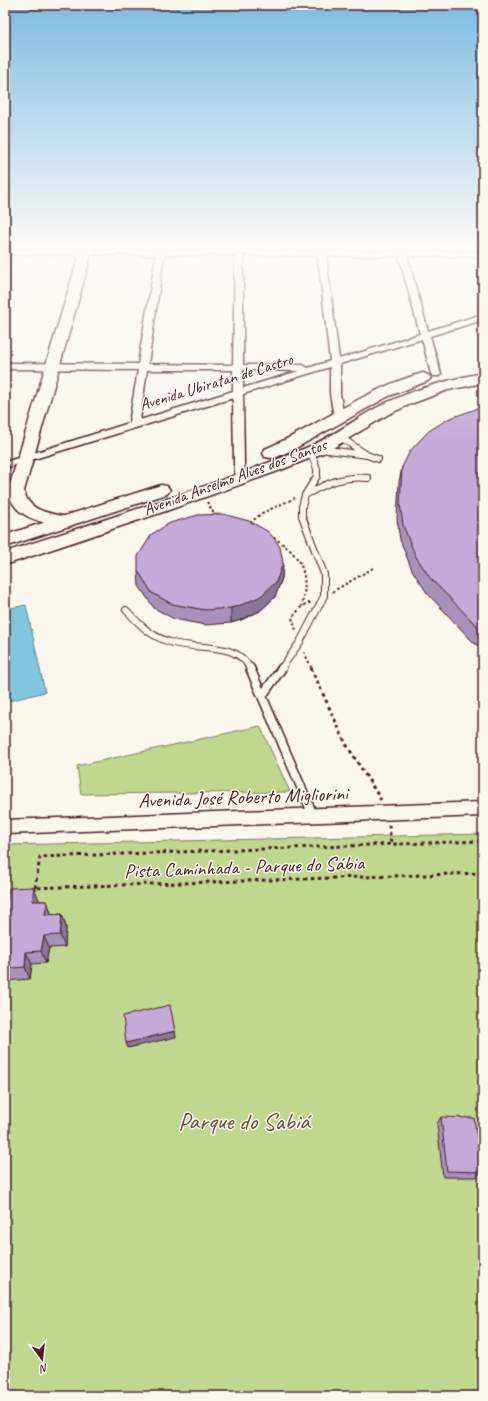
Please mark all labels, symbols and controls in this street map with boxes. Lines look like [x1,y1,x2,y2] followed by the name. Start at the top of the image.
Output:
[137,348,296,415] street label: Avenida Ubiratan de Castro
[141,433,331,520] street label: Avenida Anselmo Alves dos Santos
[138,781,350,813] street label: Avenida José Roberto Migliorini
[124,850,366,884] street label: Pista Caminhada - Parque do Sábia
[178,1106,312,1136] park label: Parque do Sabiá
[22,1339,62,1379] north arrow
[37,1361,50,1377] text: N

